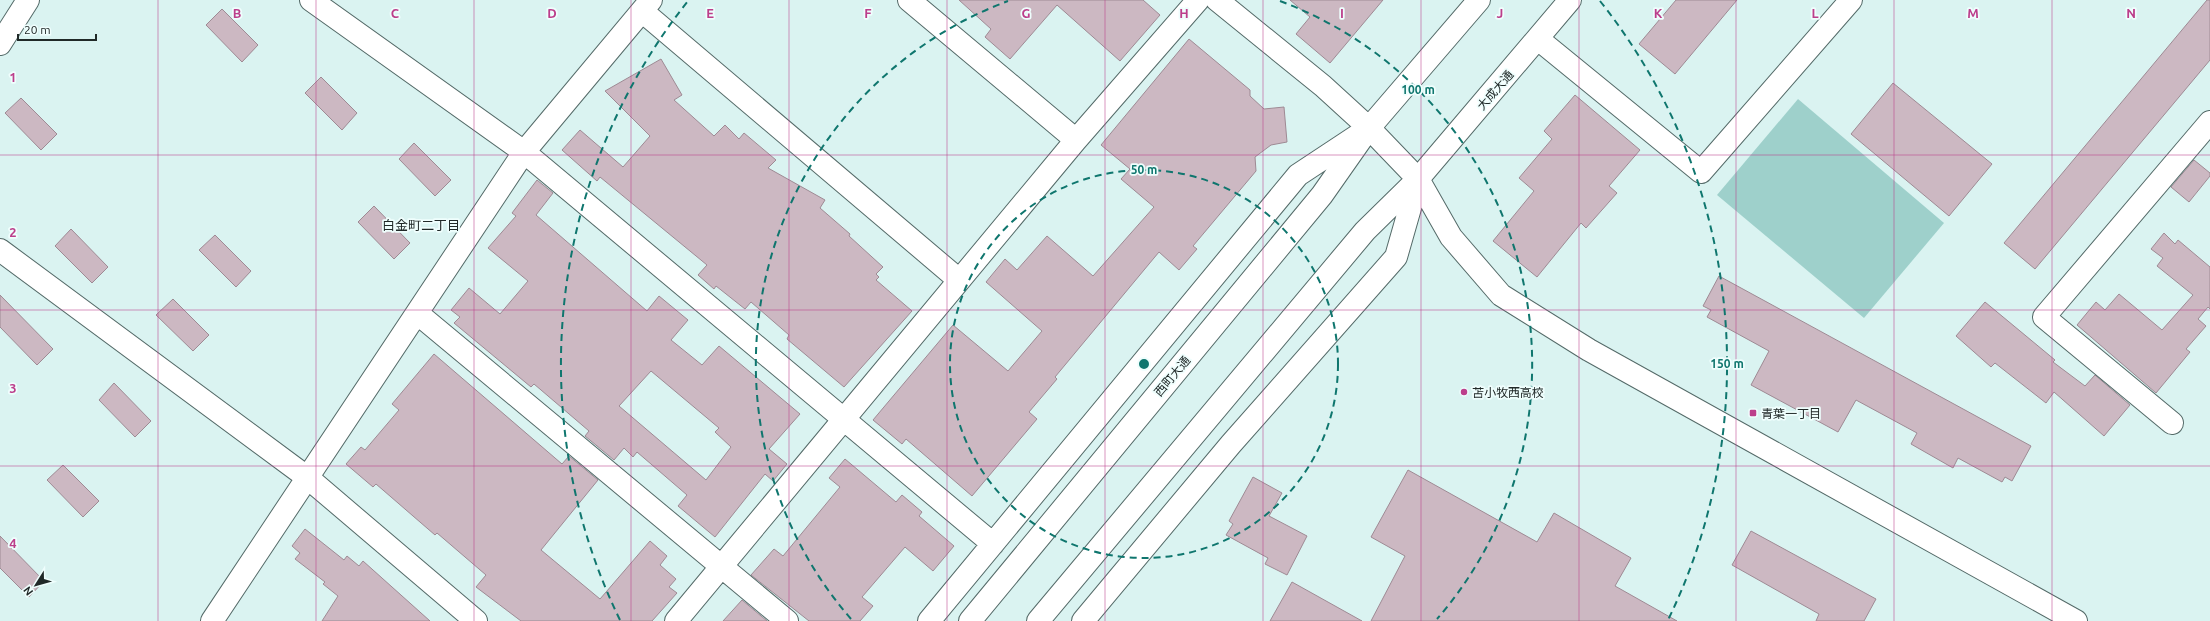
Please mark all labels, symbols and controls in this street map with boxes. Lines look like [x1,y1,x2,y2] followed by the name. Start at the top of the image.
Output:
[233,6,242,20] text: B
[391,6,400,20] text: C
[547,6,557,20] text: D
[706,6,714,20] text: E
[864,6,872,20] text: F
[1022,6,1031,20] text: G
[1179,6,1189,20] text: H
[1340,6,1344,20] text: I
[1497,6,1503,20] text: J
[1654,6,1663,20] text: K
[1811,6,1819,20] text: L
[1967,6,1979,20] text: M
[2126,6,2136,20] text: N
[18,16,96,42] scale bar
[24,23,51,36] text: 20 m
[1474,68,1516,112] street label: 大成大通
[9,70,17,84] text: 1
[1401,83,1435,96] text: 100 m
[1131,163,1157,176] text: 50 m
[382,218,460,232] district label: 白金町二丁目
[9,225,17,239] text: 2
[1152,353,1192,399] street label: 西町大通
[1137,357,1151,371] centre of rings
[1710,357,1744,370] text: 150 m
[9,381,17,395] text: 3
[1472,386,1544,399] place label: 苫小牧西高校
[1459,387,1469,397] marker: 苫小牧西高校
[1761,407,1821,420] place label: 青葉一丁目
[1748,408,1758,418] marker: 青葉一丁目
[9,536,17,550] text: 4
[16,565,56,605] north arrow
[21,584,35,598] text: N

